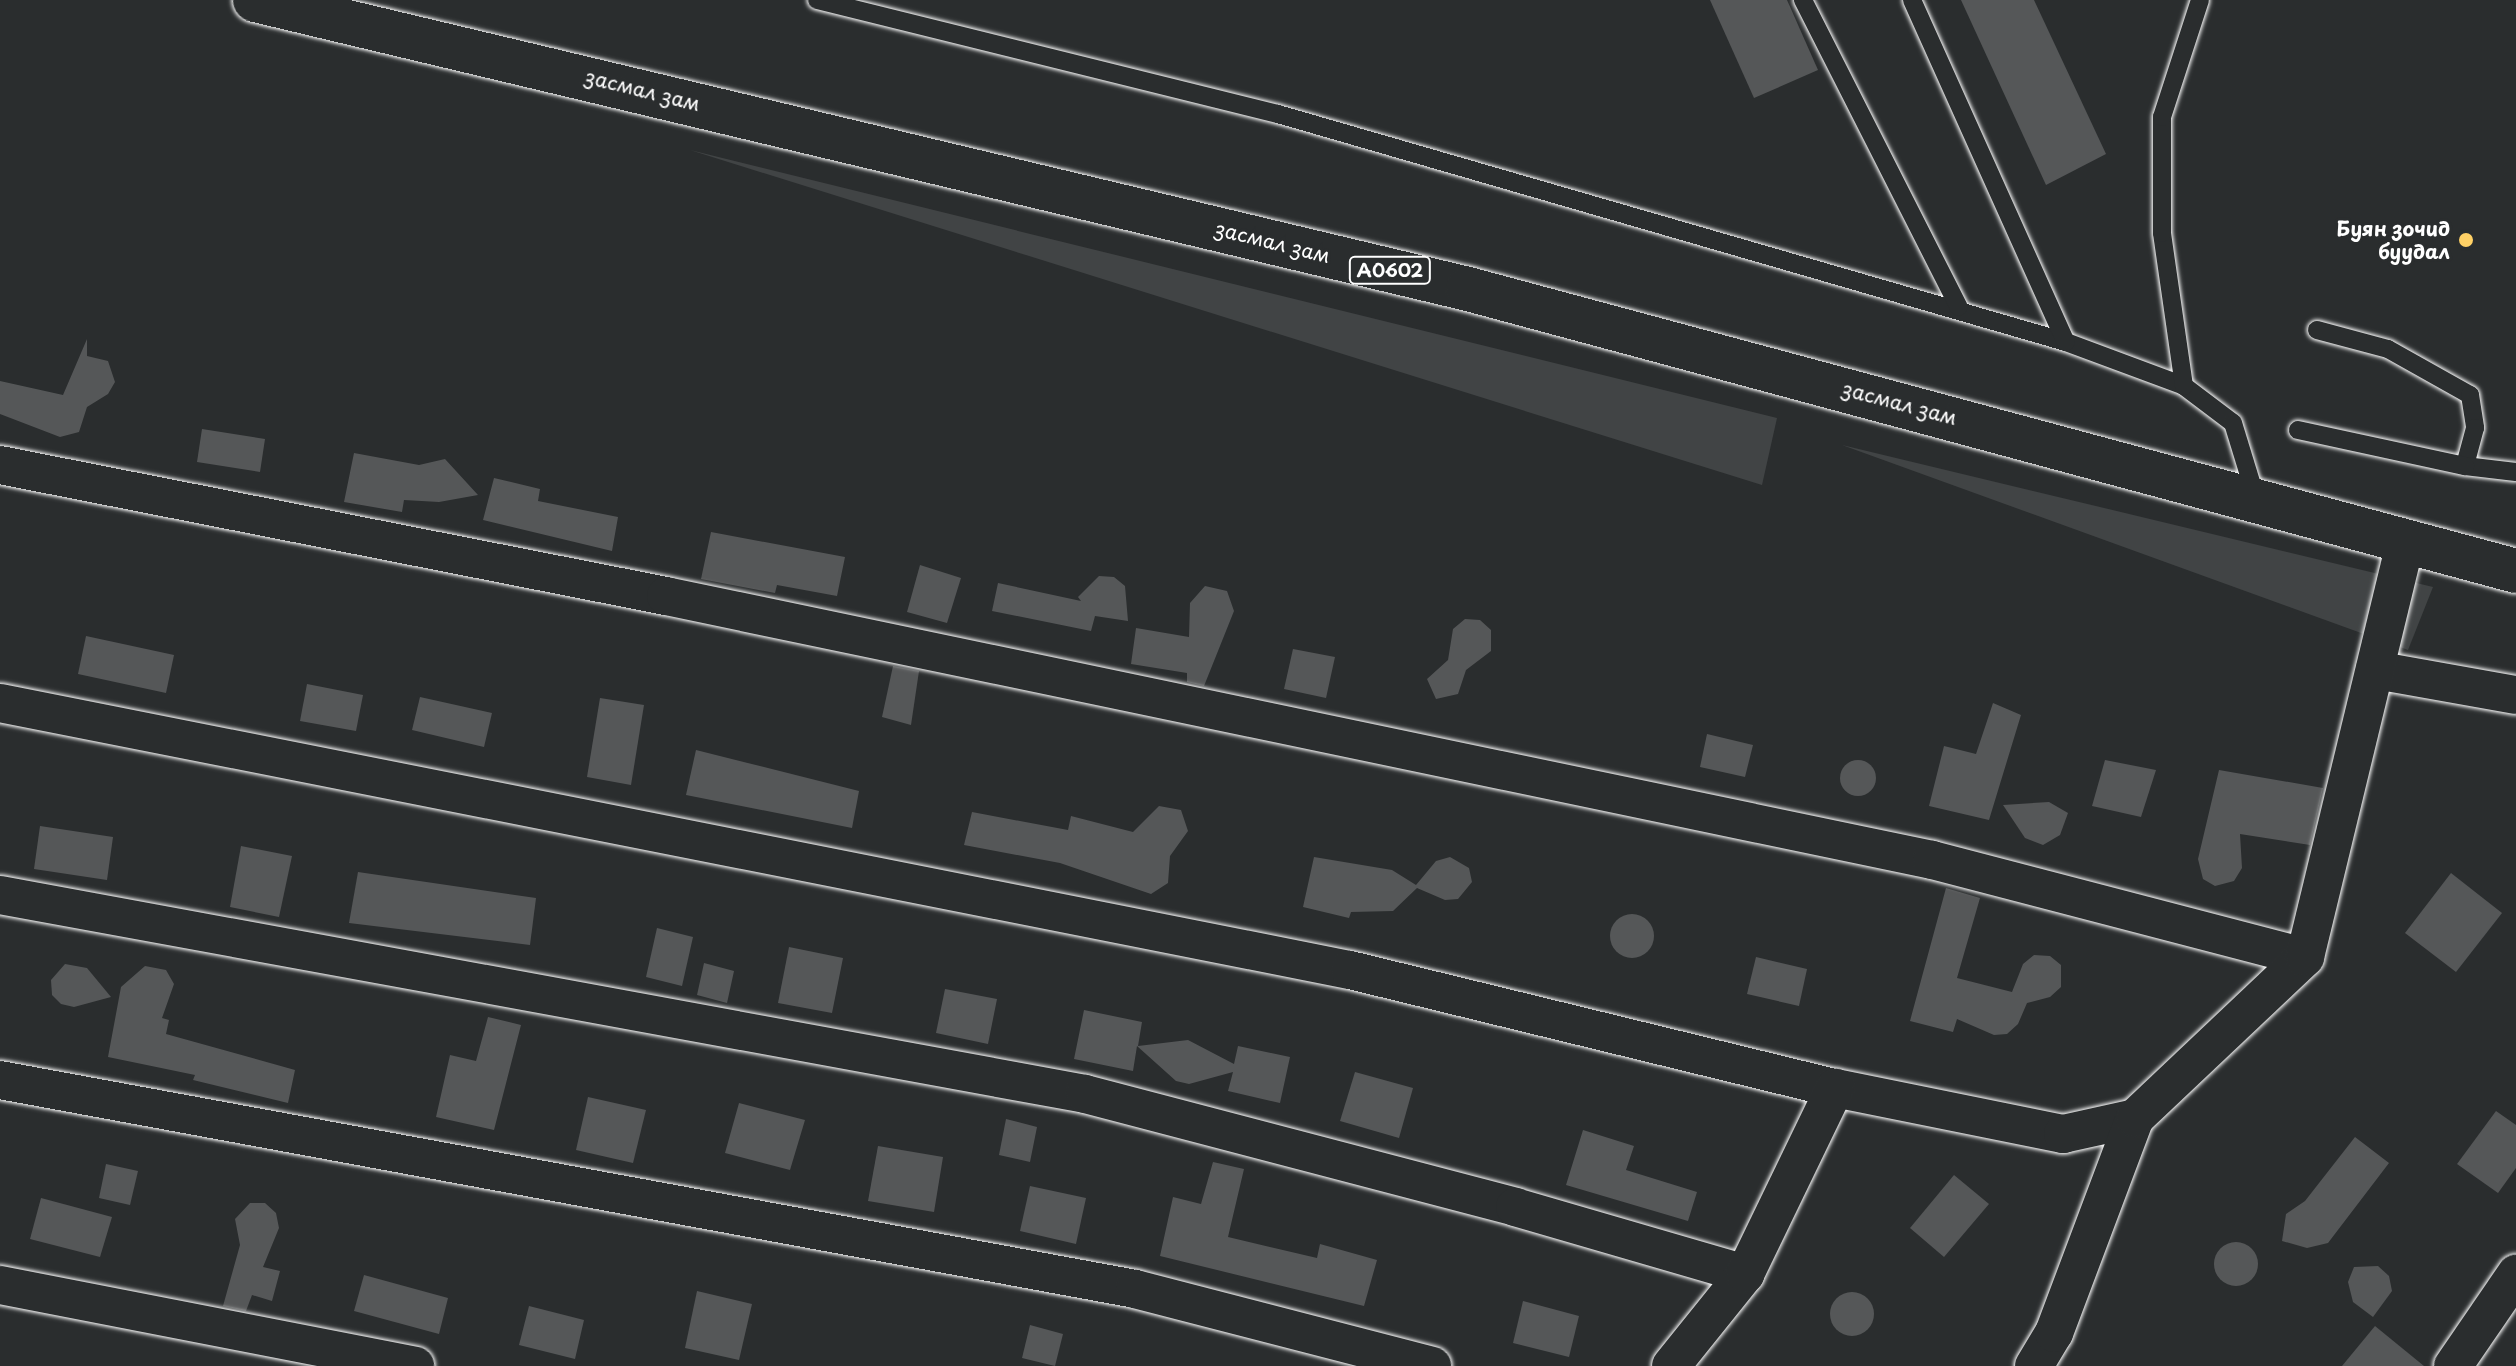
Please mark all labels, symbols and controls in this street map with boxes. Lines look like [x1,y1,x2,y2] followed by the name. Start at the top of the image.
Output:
[583,64,703,116] street label: засмал зам
[1213,216,1333,268] street label: засмал зам
[2336,216,2450,263] place label: Буян зочид буудал
[2457,231,2475,249] marker: Буян зочид буудал
[1348,256,1432,284] road number: A0602
[1840,376,1960,430] street label: засмал зам

